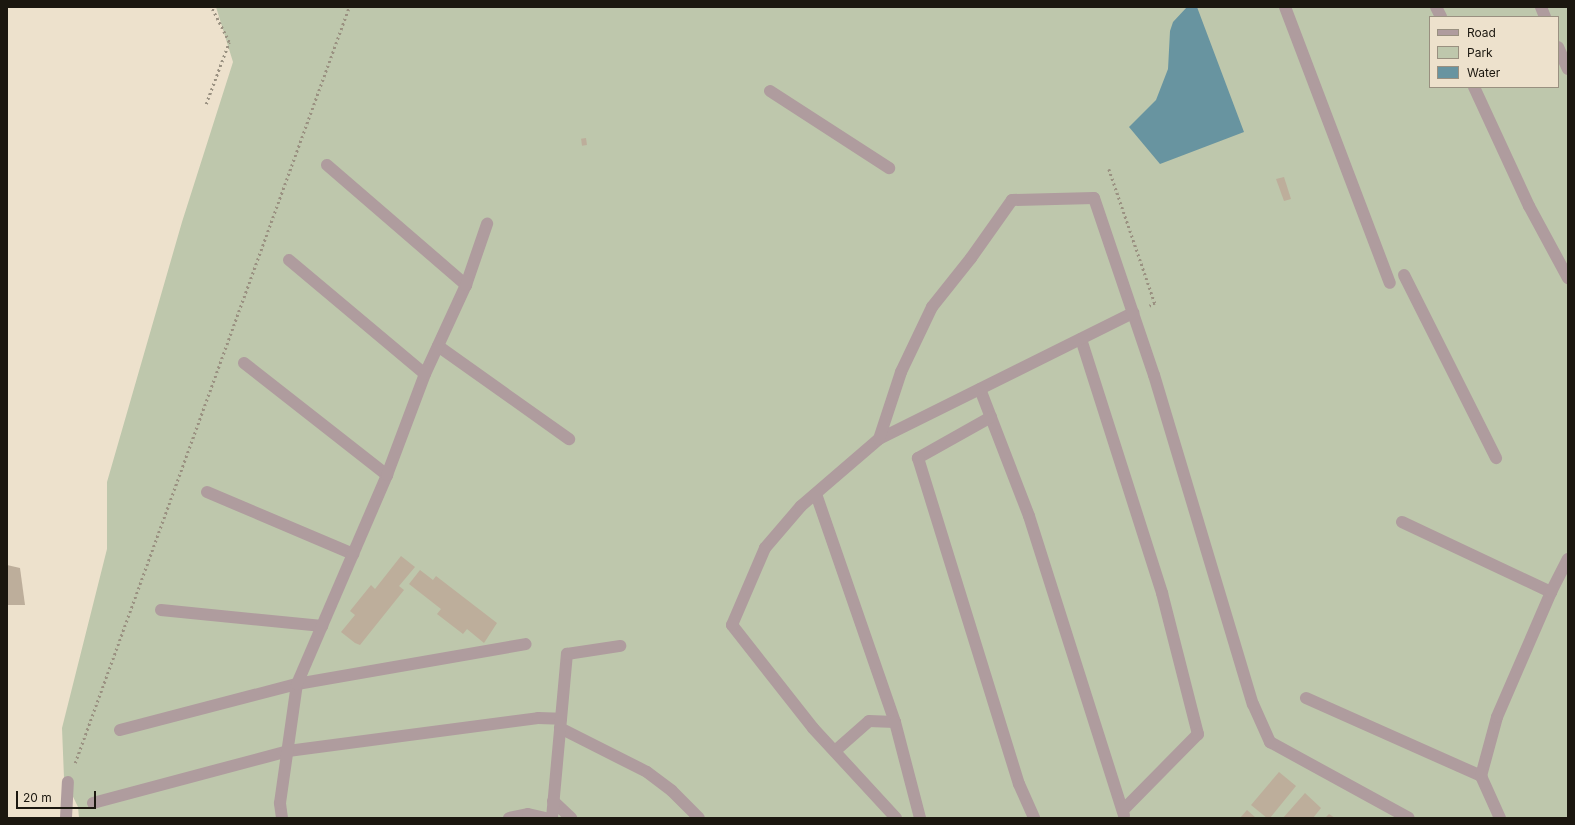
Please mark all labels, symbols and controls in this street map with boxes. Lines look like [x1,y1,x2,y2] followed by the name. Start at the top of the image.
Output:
[1429,16,1559,88] legend
[1467,25,1496,40] text: Road
[1467,45,1493,60] text: Park
[1467,65,1500,80] text: Water
[18,783,98,809] scale bar
[23,790,52,805] text: 20 m

